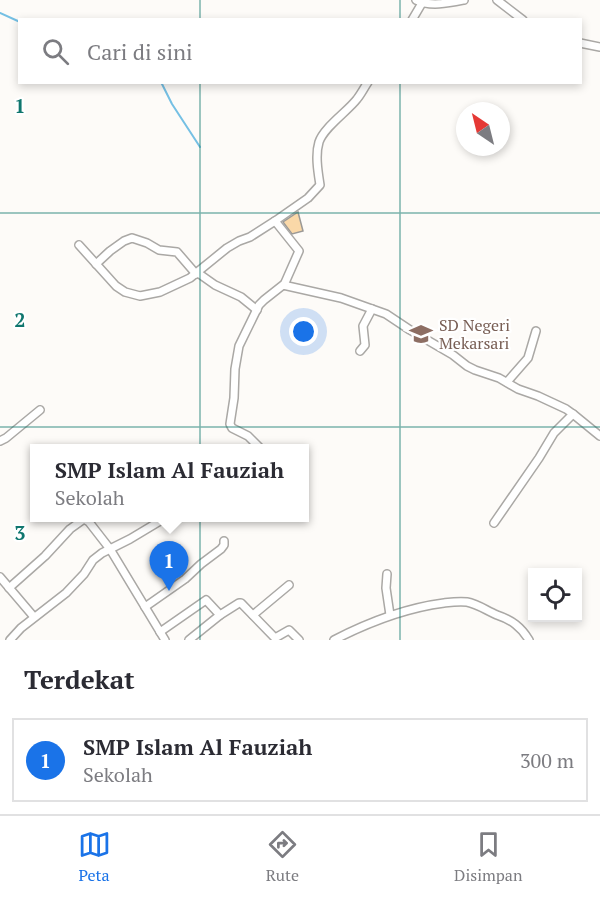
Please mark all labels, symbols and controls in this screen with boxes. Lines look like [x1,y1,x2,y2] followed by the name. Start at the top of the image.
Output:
[18,18,582,84] search box
[39,35,72,68] icon: search
[87,37,193,66] text: Cari di sini
[14,92,26,119] text: 1
[456,102,510,156] north arrow
[14,306,26,333] text: 2
[439,314,510,354] place label: SD Negeri Mekarsari
[289,317,318,346] your location
[408,321,434,347] school or university icon: SD Negeri Mekarsari
[30,444,309,522] popup
[55,455,284,484] text: SMP Islam Al Fauziah
[55,484,125,511] text: Sekolah
[14,519,26,546] text: 3
[150,542,188,591] pin: 1
[528,568,582,622] map controls
[528,568,582,622] button: locate
[24,662,135,696] text: Terdekat
[83,732,312,761] text: SMP Islam Al Fauziah
[40,747,51,774] text: 1
[520,747,574,774] text: 300 m
[83,761,153,788] text: Sekolah
[78,828,111,886] tab: Peta
[266,828,299,886] tab: Rute
[454,828,522,886] tab: Disimpan

